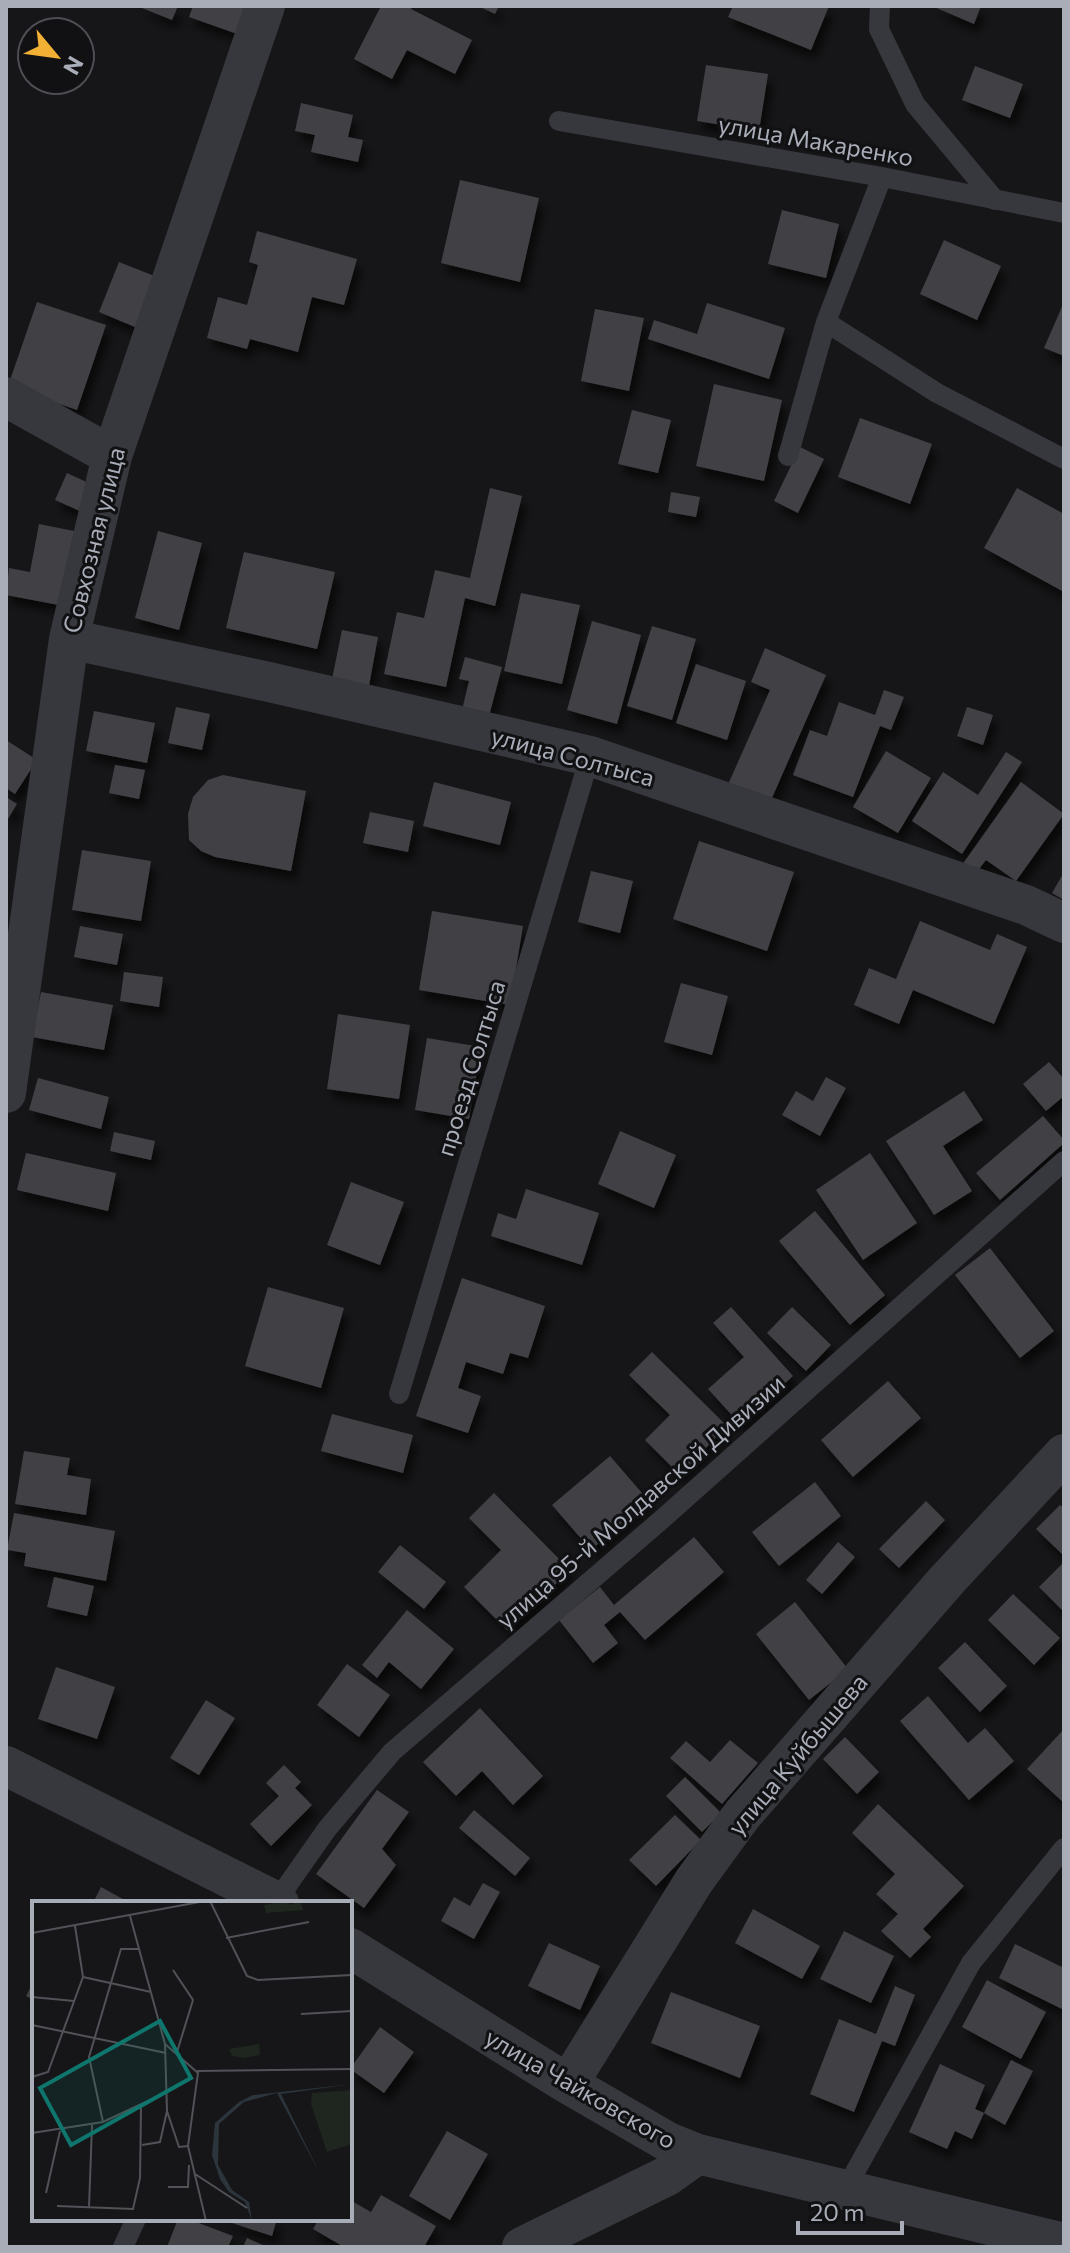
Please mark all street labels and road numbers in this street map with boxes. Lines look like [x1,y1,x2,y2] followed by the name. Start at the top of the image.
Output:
[716,109,916,171] street label: улица Макаренко
[56,444,130,636] street label: Совхозная улица
[488,720,658,792] street label: улица Солтыса
[429,977,511,1159] street label: проезд Солтыса
[490,1368,790,1634] street label: улица 95-й Молдавской Дивизии
[721,1668,873,1840] street label: улица Куйбышева
[481,2022,681,2154] street label: улица Чайковского

